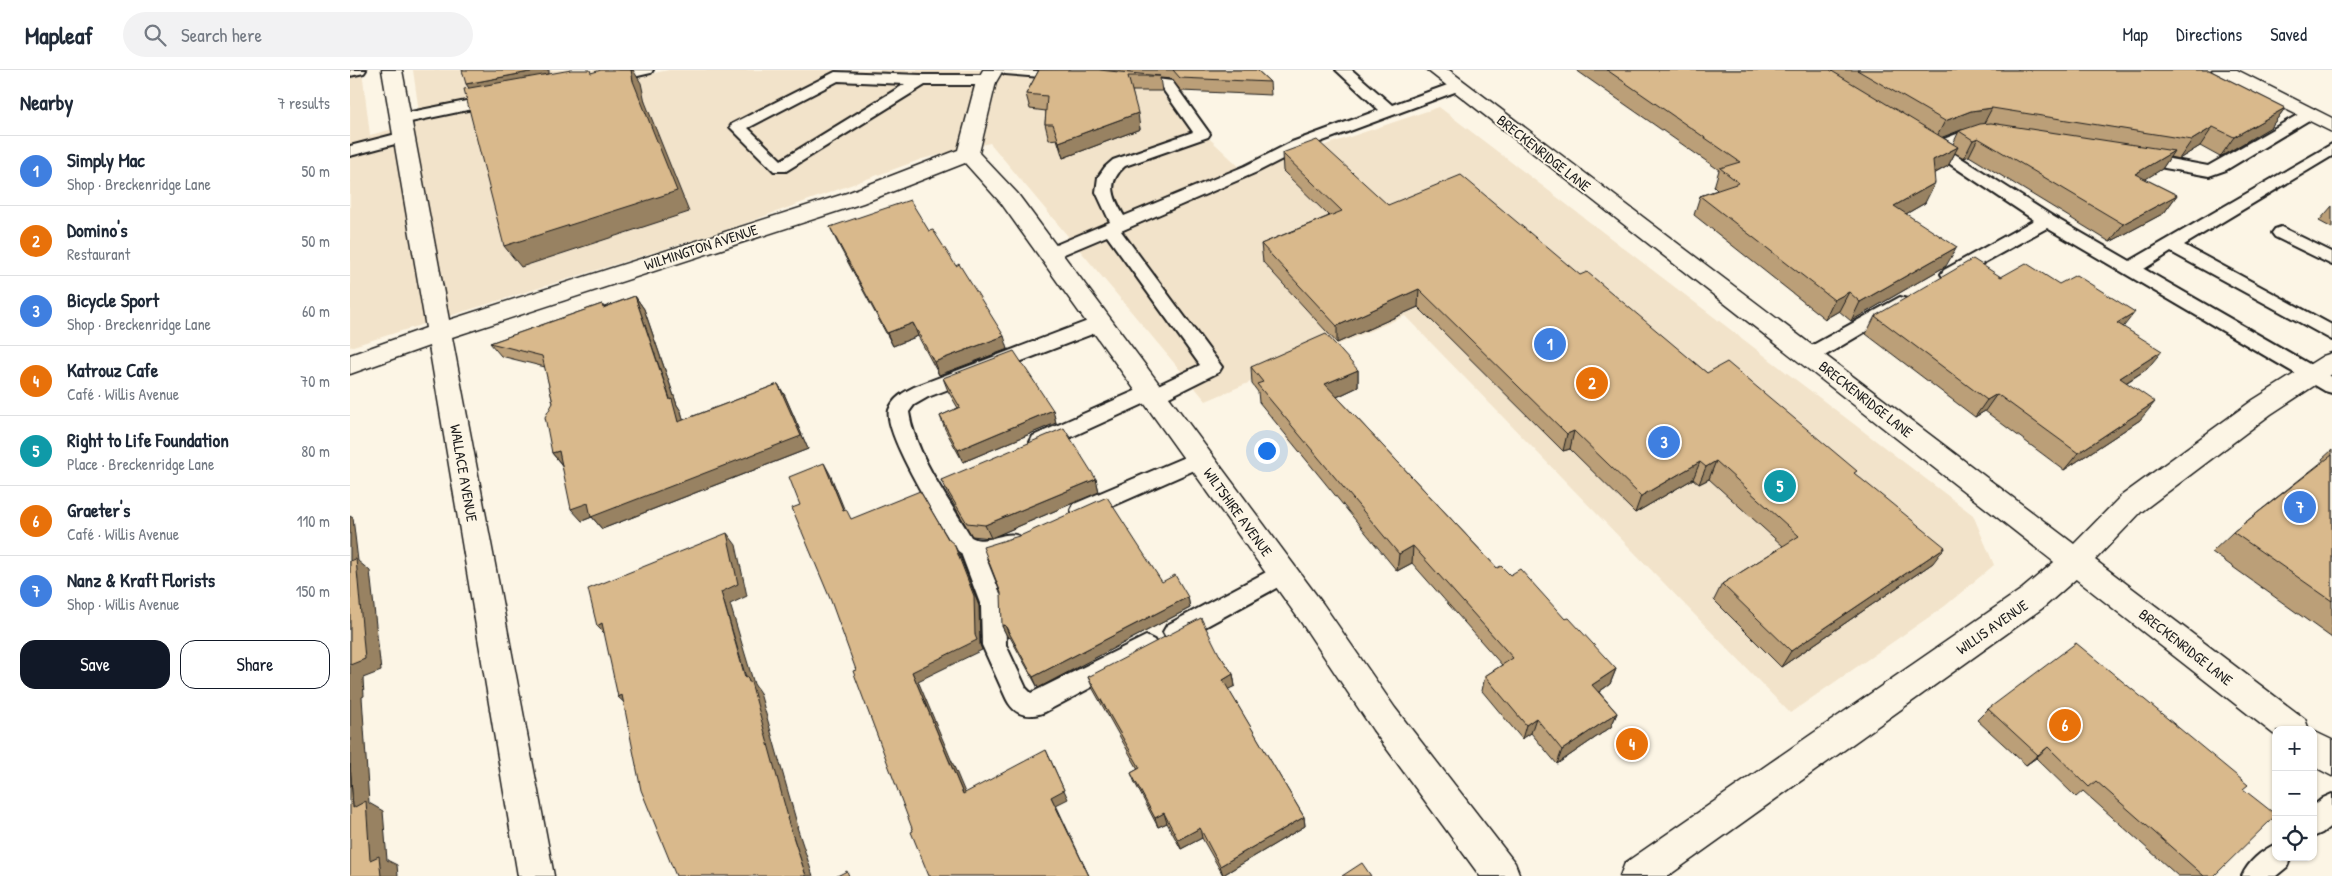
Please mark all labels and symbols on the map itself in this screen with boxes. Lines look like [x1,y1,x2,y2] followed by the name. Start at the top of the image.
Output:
[1493,110,1596,197] street label: BRECKENRIDGE LANE
[642,219,761,275] street label: WILMINGTON AVENUE
[1534,325,1566,363] pin: 1
[1815,356,1918,443] street label: BRECKENRIDGE LANE
[1576,364,1608,402] pin: 2
[445,423,483,524] street label: WALLACE AVENUE
[1648,423,1680,461] pin: 3
[1254,438,1280,464] your location
[1199,463,1278,561] street label: WILTSHIRE AVENUE
[1764,467,1796,505] pin: 5
[2284,488,2316,526] pin: 7
[1952,594,2032,659] street label: WILLIS AVENUE
[2135,604,2238,691] street label: BRECKENRIDGE LANE
[2049,706,2081,744] pin: 6
[1616,725,1648,763] pin: 4

